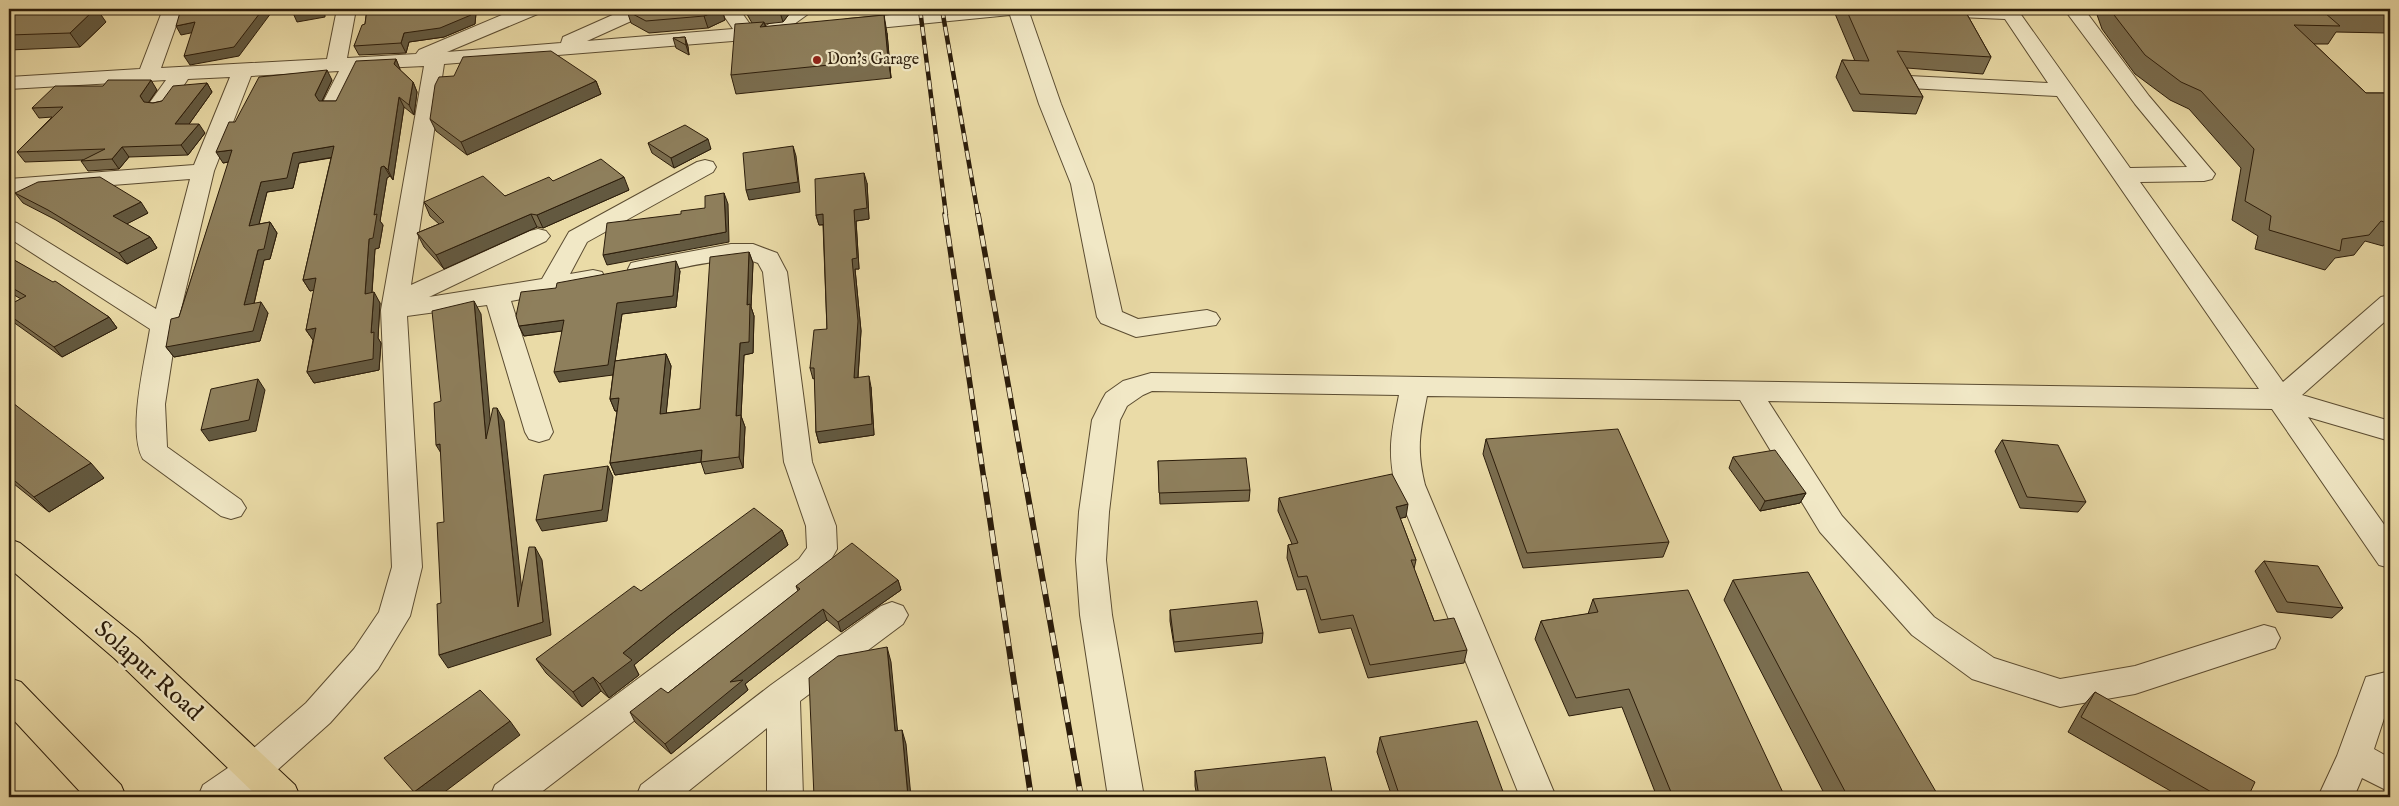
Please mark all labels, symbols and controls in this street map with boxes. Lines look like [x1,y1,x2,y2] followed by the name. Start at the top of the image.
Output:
[827,50,919,70] place label: Don’s Garage
[811,54,823,66] marker: Don’s Garage
[87,614,209,728] street label: Solapur Road

